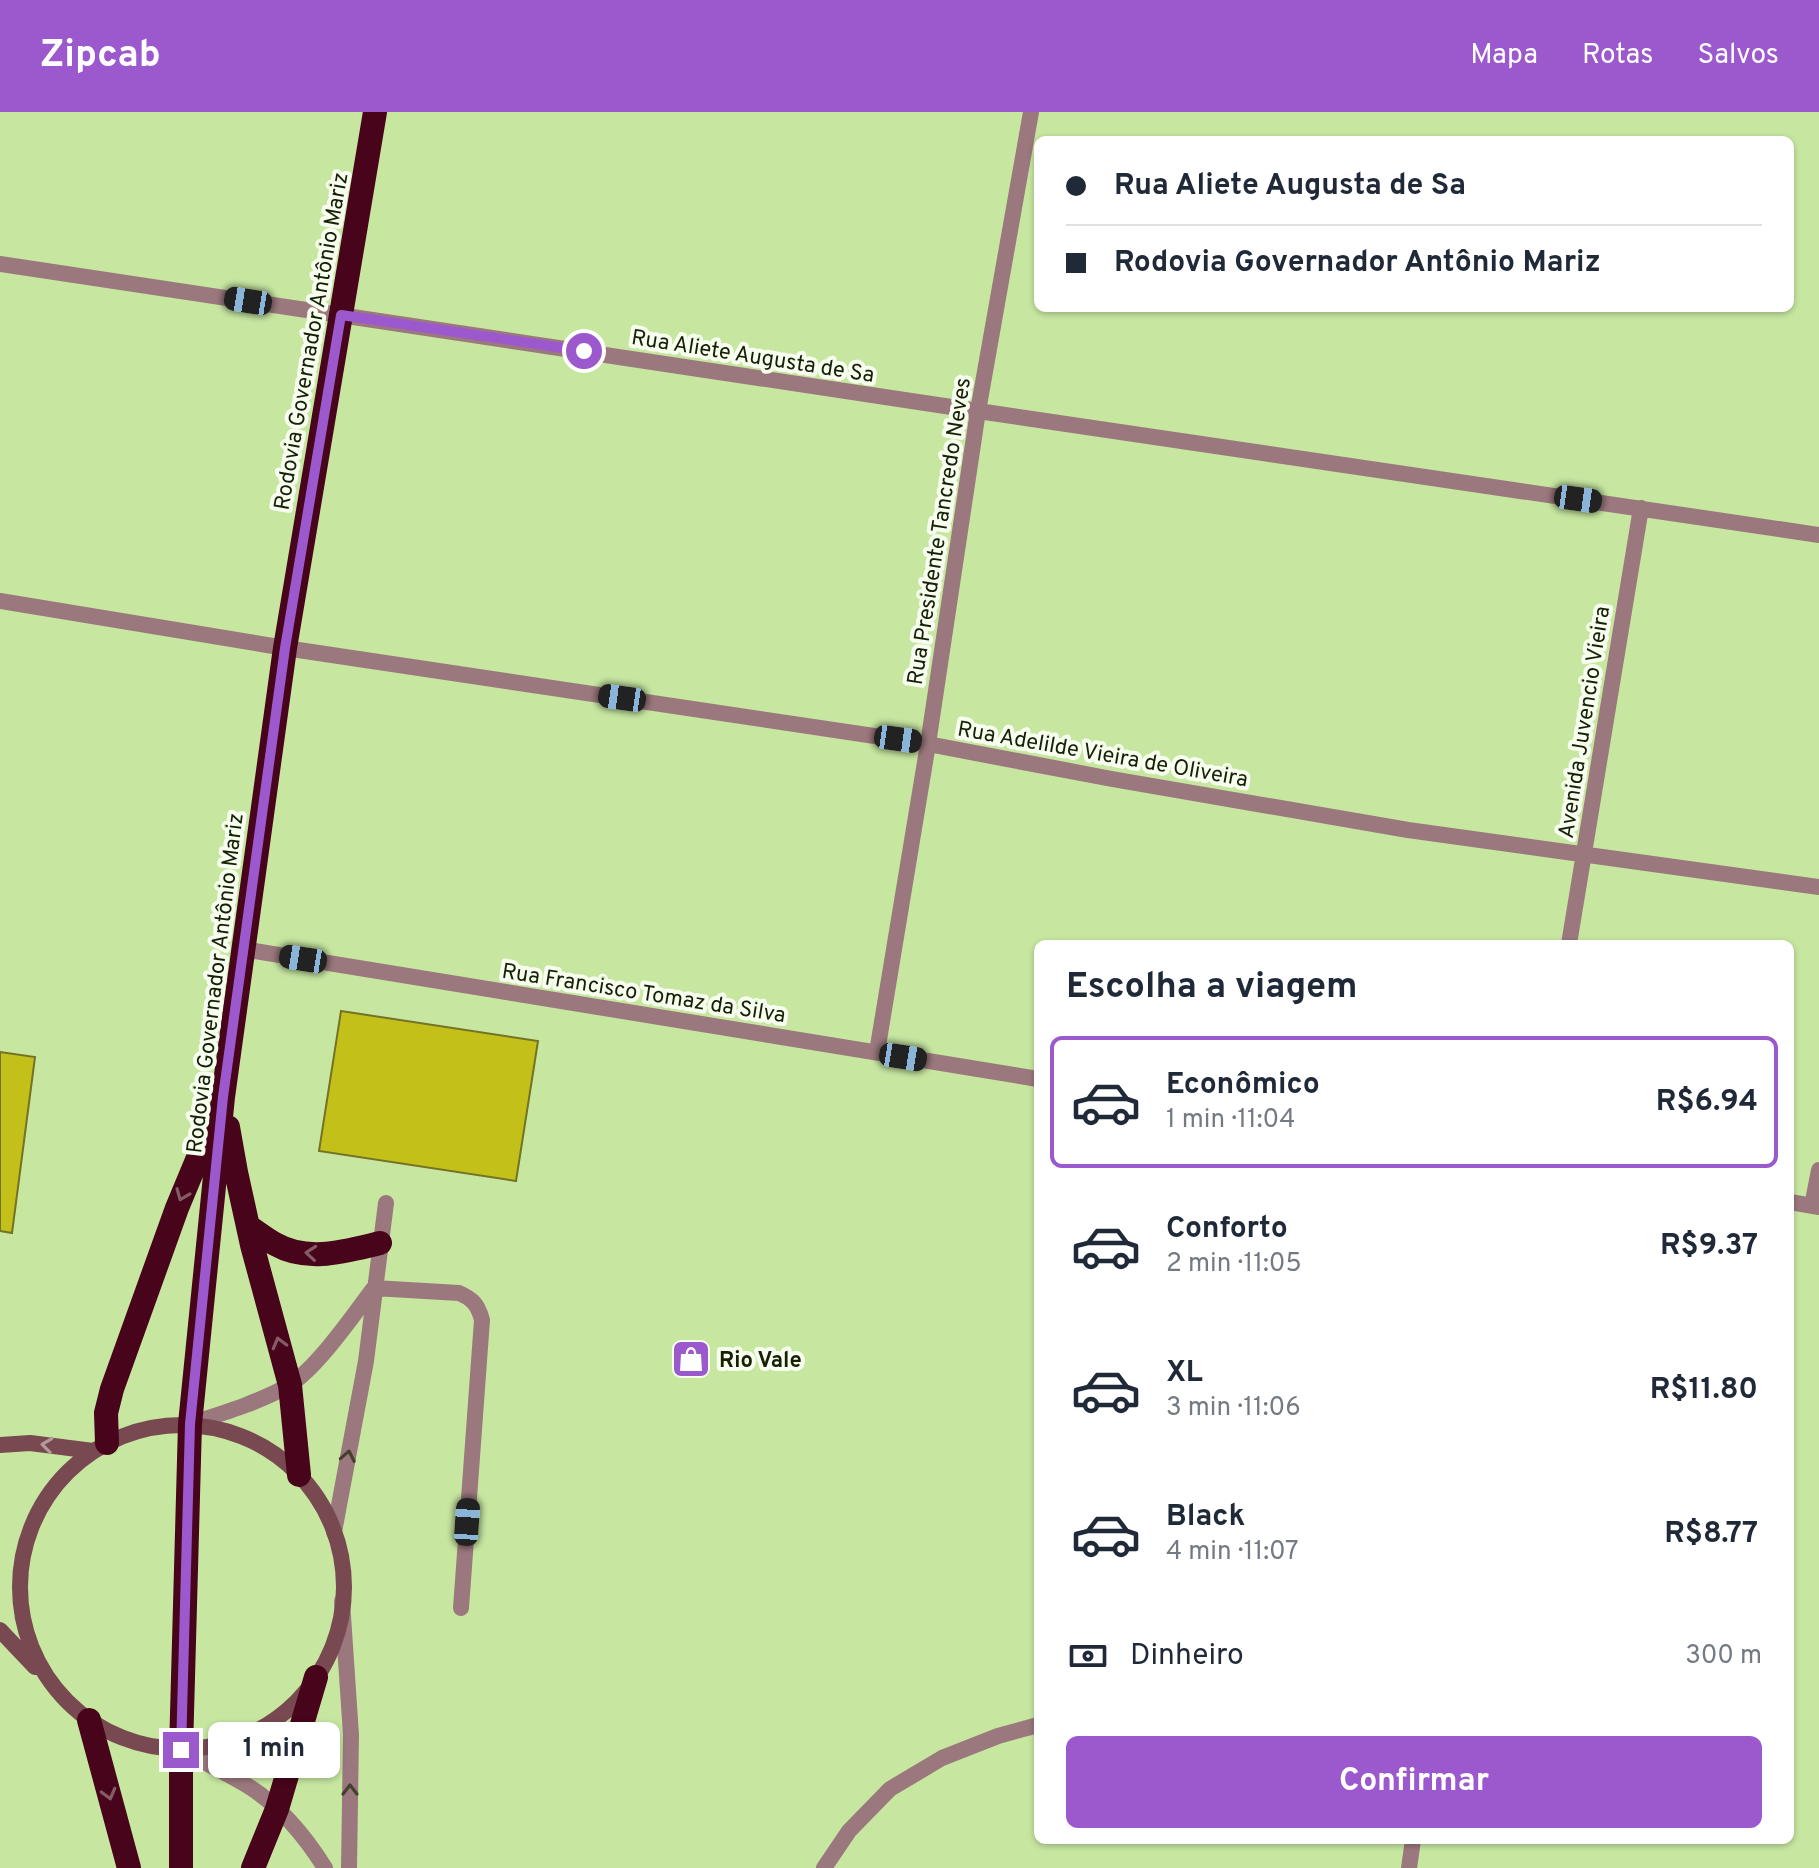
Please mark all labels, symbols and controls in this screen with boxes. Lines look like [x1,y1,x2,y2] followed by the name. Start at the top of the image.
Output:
[40,32,161,81] text: Zipcab
[1470,38,1538,74] text: Mapa
[1582,38,1653,74] text: Rotas
[1697,38,1779,74] text: Salvos
[1114,168,1466,205] text: Rua Aliete Augusta de Sa
[269,170,356,512] street label: Rodovia Governador Antônio Mariz
[1114,245,1601,282] text: Rodovia Governador Antônio Mariz
[222,285,274,317] car
[629,325,876,390] street label: Rua Aliete Augusta de Sa
[566,333,602,369] route start
[903,376,978,687] street label: Rua Presidente Tancredo Neves
[1553,484,1603,514] car
[1554,604,1617,840] street label: Avenida Juvencio Vieira
[597,683,647,713] car
[955,717,1250,794] street label: Rua Adelilde Vieira de Oliveira
[873,724,923,754] car
[182,812,251,1155] street label: Rodovia Governador Antônio Mariz
[277,943,329,975] car
[500,959,787,1030] street label: Rua Francisco Tomaz da Silva
[1066,965,1358,1011] text: Escolha a viagem
[877,1041,929,1073] car
[1070,1066,1142,1138] icon: car
[1166,1067,1320,1104] text: Econômico
[1656,1084,1758,1121] text: R$6.94
[1166,1104,1295,1137] text: 1 min · 11:04
[176,1187,192,1201] one-way arrow
[1070,1210,1142,1282] icon: car
[1166,1211,1288,1248] text: Conforto
[1660,1228,1758,1265] text: R$9.37
[305,1245,318,1262] one-way arrow
[1166,1248,1302,1281] text: 2 min · 11:05
[271,1336,288,1350] one-way arrow
[670,1338,712,1380] shop icon: Rio Vale
[719,1348,802,1375] place label: Rio Vale
[1070,1354,1142,1426] icon: car
[1166,1355,1203,1392] text: XL
[1650,1372,1758,1409] text: R$11.80
[1166,1392,1301,1425] text: 3 min · 11:06
[40,1437,54,1454] one-way arrow
[339,1449,356,1462] one-way arrow
[453,1497,481,1547] car
[1070,1498,1142,1570] icon: car
[1166,1499,1245,1536] text: Black
[1664,1516,1758,1553] text: R$8.77
[1166,1536,1298,1569] text: 4 min · 11:07
[1066,1634,1110,1678] icon: cash
[1130,1638,1244,1675] text: Dinheiro
[1685,1640,1762,1673] text: 300 m
[209,1722,341,1778] callout: 1 min
[163,1732,199,1768] route end
[243,1733,305,1766] text: 1 min
[1066,1736,1762,1828] button: Confirmar
[341,1783,359,1796] one-way arrow
[99,1787,116,1801] one-way arrow

